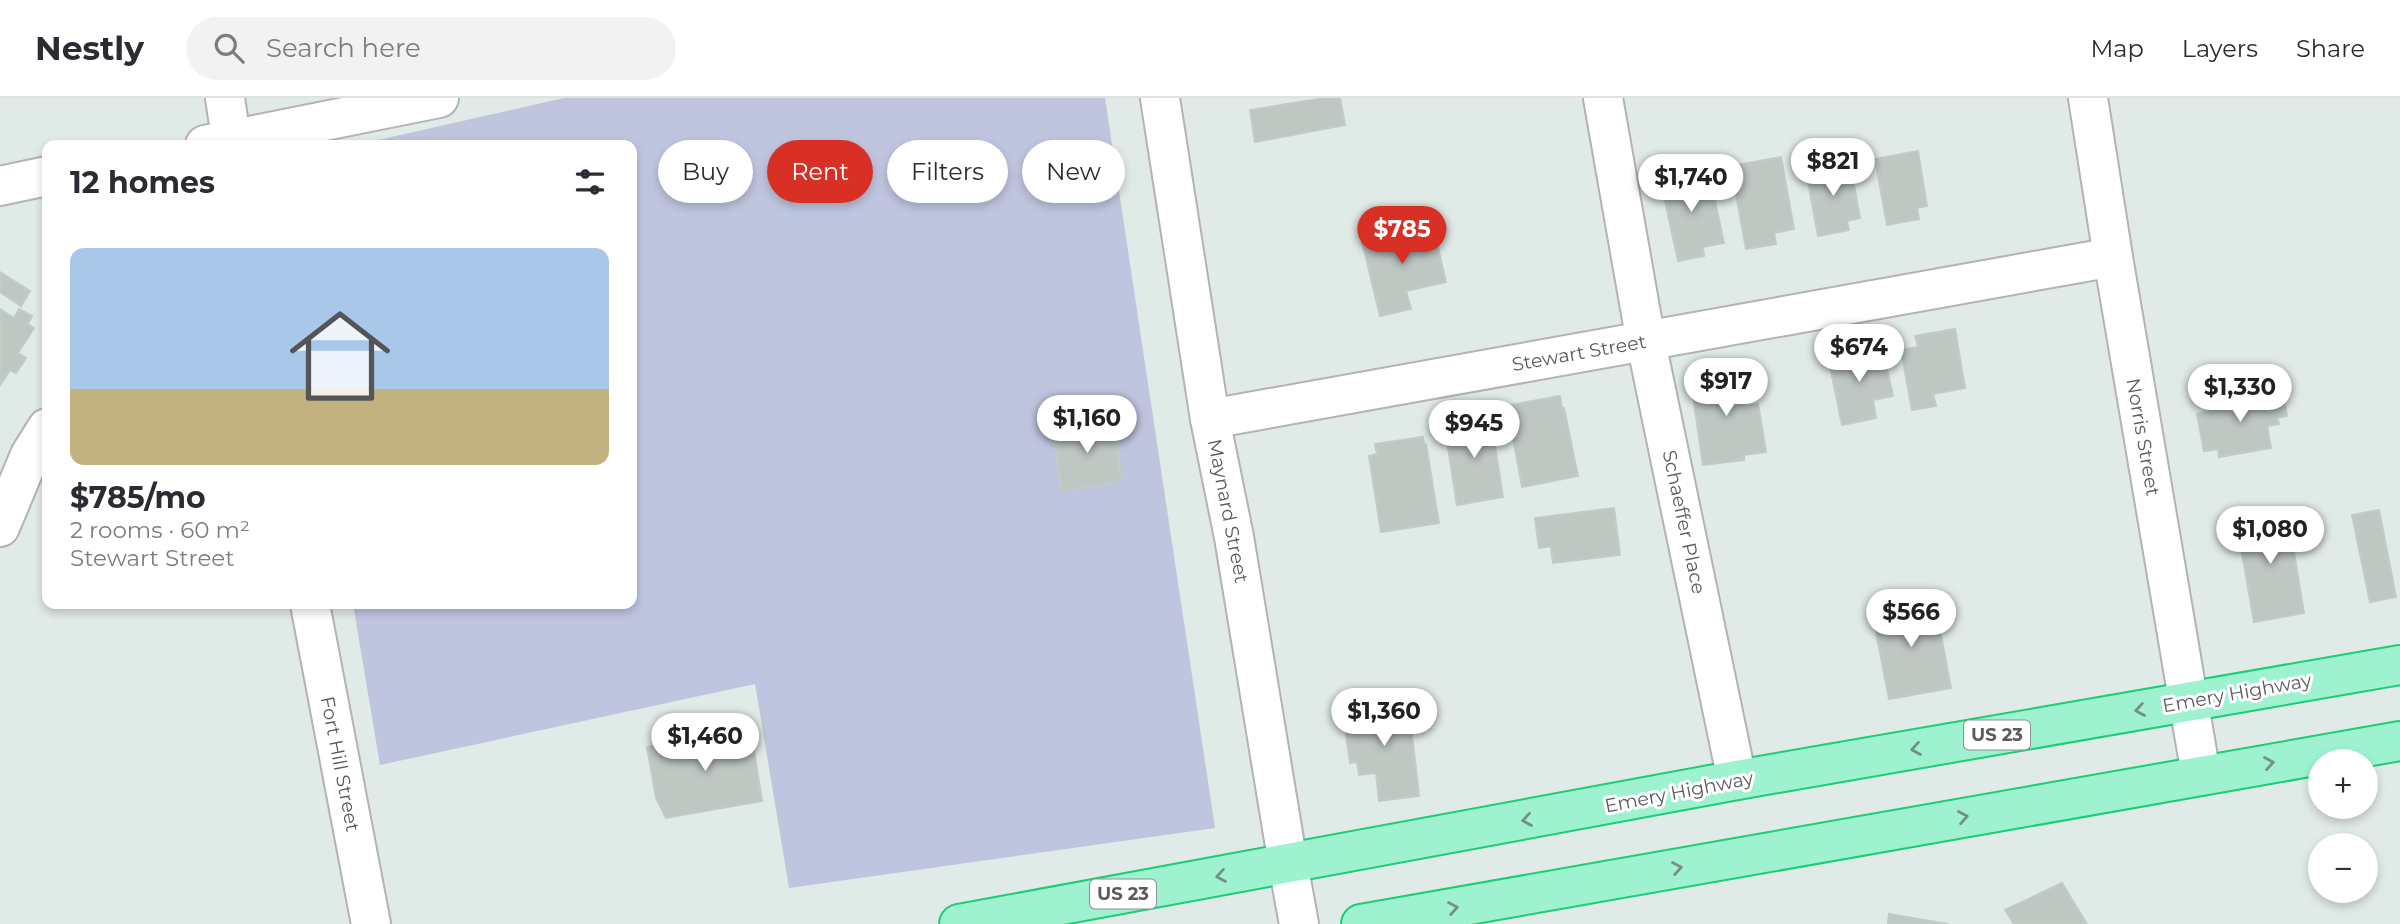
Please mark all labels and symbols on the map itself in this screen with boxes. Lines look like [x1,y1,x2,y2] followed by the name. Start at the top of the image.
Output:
[1792,139,1874,198] pin: $821
[1634,155,1748,214] pin: $1,740
[1361,206,1443,266] pin: $785
[1818,324,1900,384] pin: $674
[1510,330,1648,376] street label: Stewart Street
[1685,358,1767,418] pin: $917
[2183,364,2297,424] pin: $1,330
[2121,376,2165,498] street label: Norris Street
[1030,396,1144,455] pin: $1,160
[1433,400,1515,460] pin: $945
[1203,437,1253,585] street label: Maynard Street
[1658,448,1710,596] street label: Schaeffer Place
[2213,506,2327,566] pin: $1,080
[1870,589,1952,649] pin: $566
[2161,668,2314,717] street label: Emery Highway
[1327,688,1441,748] pin: $1,360
[316,694,364,834] street label: Fort Hill Street
[2134,702,2146,717] one-way arrow
[648,714,762,773] pin: $1,460
[1964,720,2030,750] road number: US 23
[1910,741,1922,756] one-way arrow
[2263,756,2274,771] one-way arrow
[1603,766,1756,818] street label: Emery Highway
[1957,810,1969,825] one-way arrow
[1521,812,1533,827] one-way arrow
[1671,861,1683,876] one-way arrow
[1215,868,1227,883] one-way arrow
[1090,880,1156,908] road number: US 23
[1447,901,1459,916] one-way arrow

